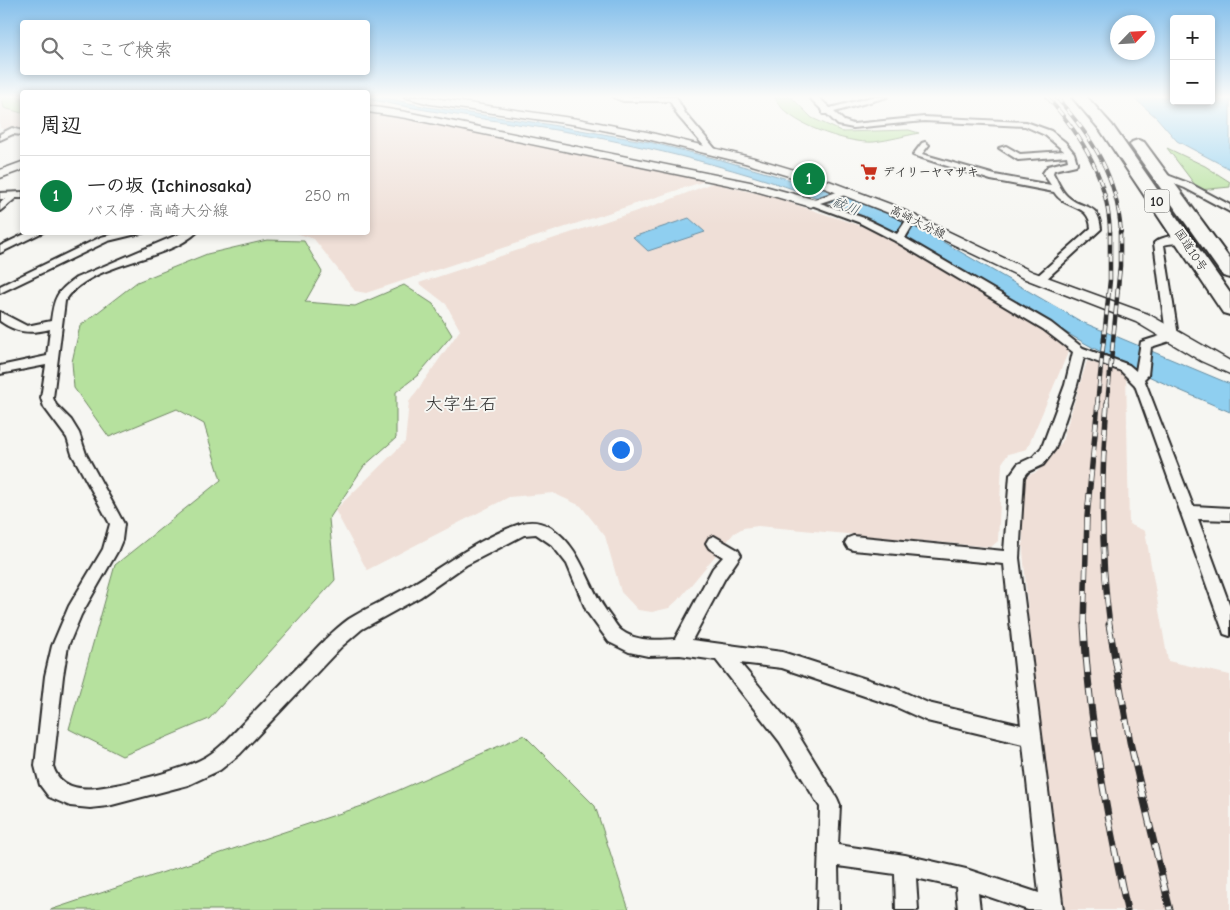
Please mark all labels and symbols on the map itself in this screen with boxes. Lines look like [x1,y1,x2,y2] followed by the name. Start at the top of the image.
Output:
[1110,15,1155,60] north arrow
[793,160,825,198] pin: 1
[859,162,879,182] supermarket icon: デイリーヤマザキ
[883,165,979,179] place label: デイリーヤマザキ
[1144,190,1170,212] road number: 10
[830,193,862,219] water label: 祓川
[888,203,948,241] street label: 高崎大分線
[1172,226,1210,274] street label: 国道10号
[425,394,497,415] district label: 大字生石
[608,437,634,463] your location

